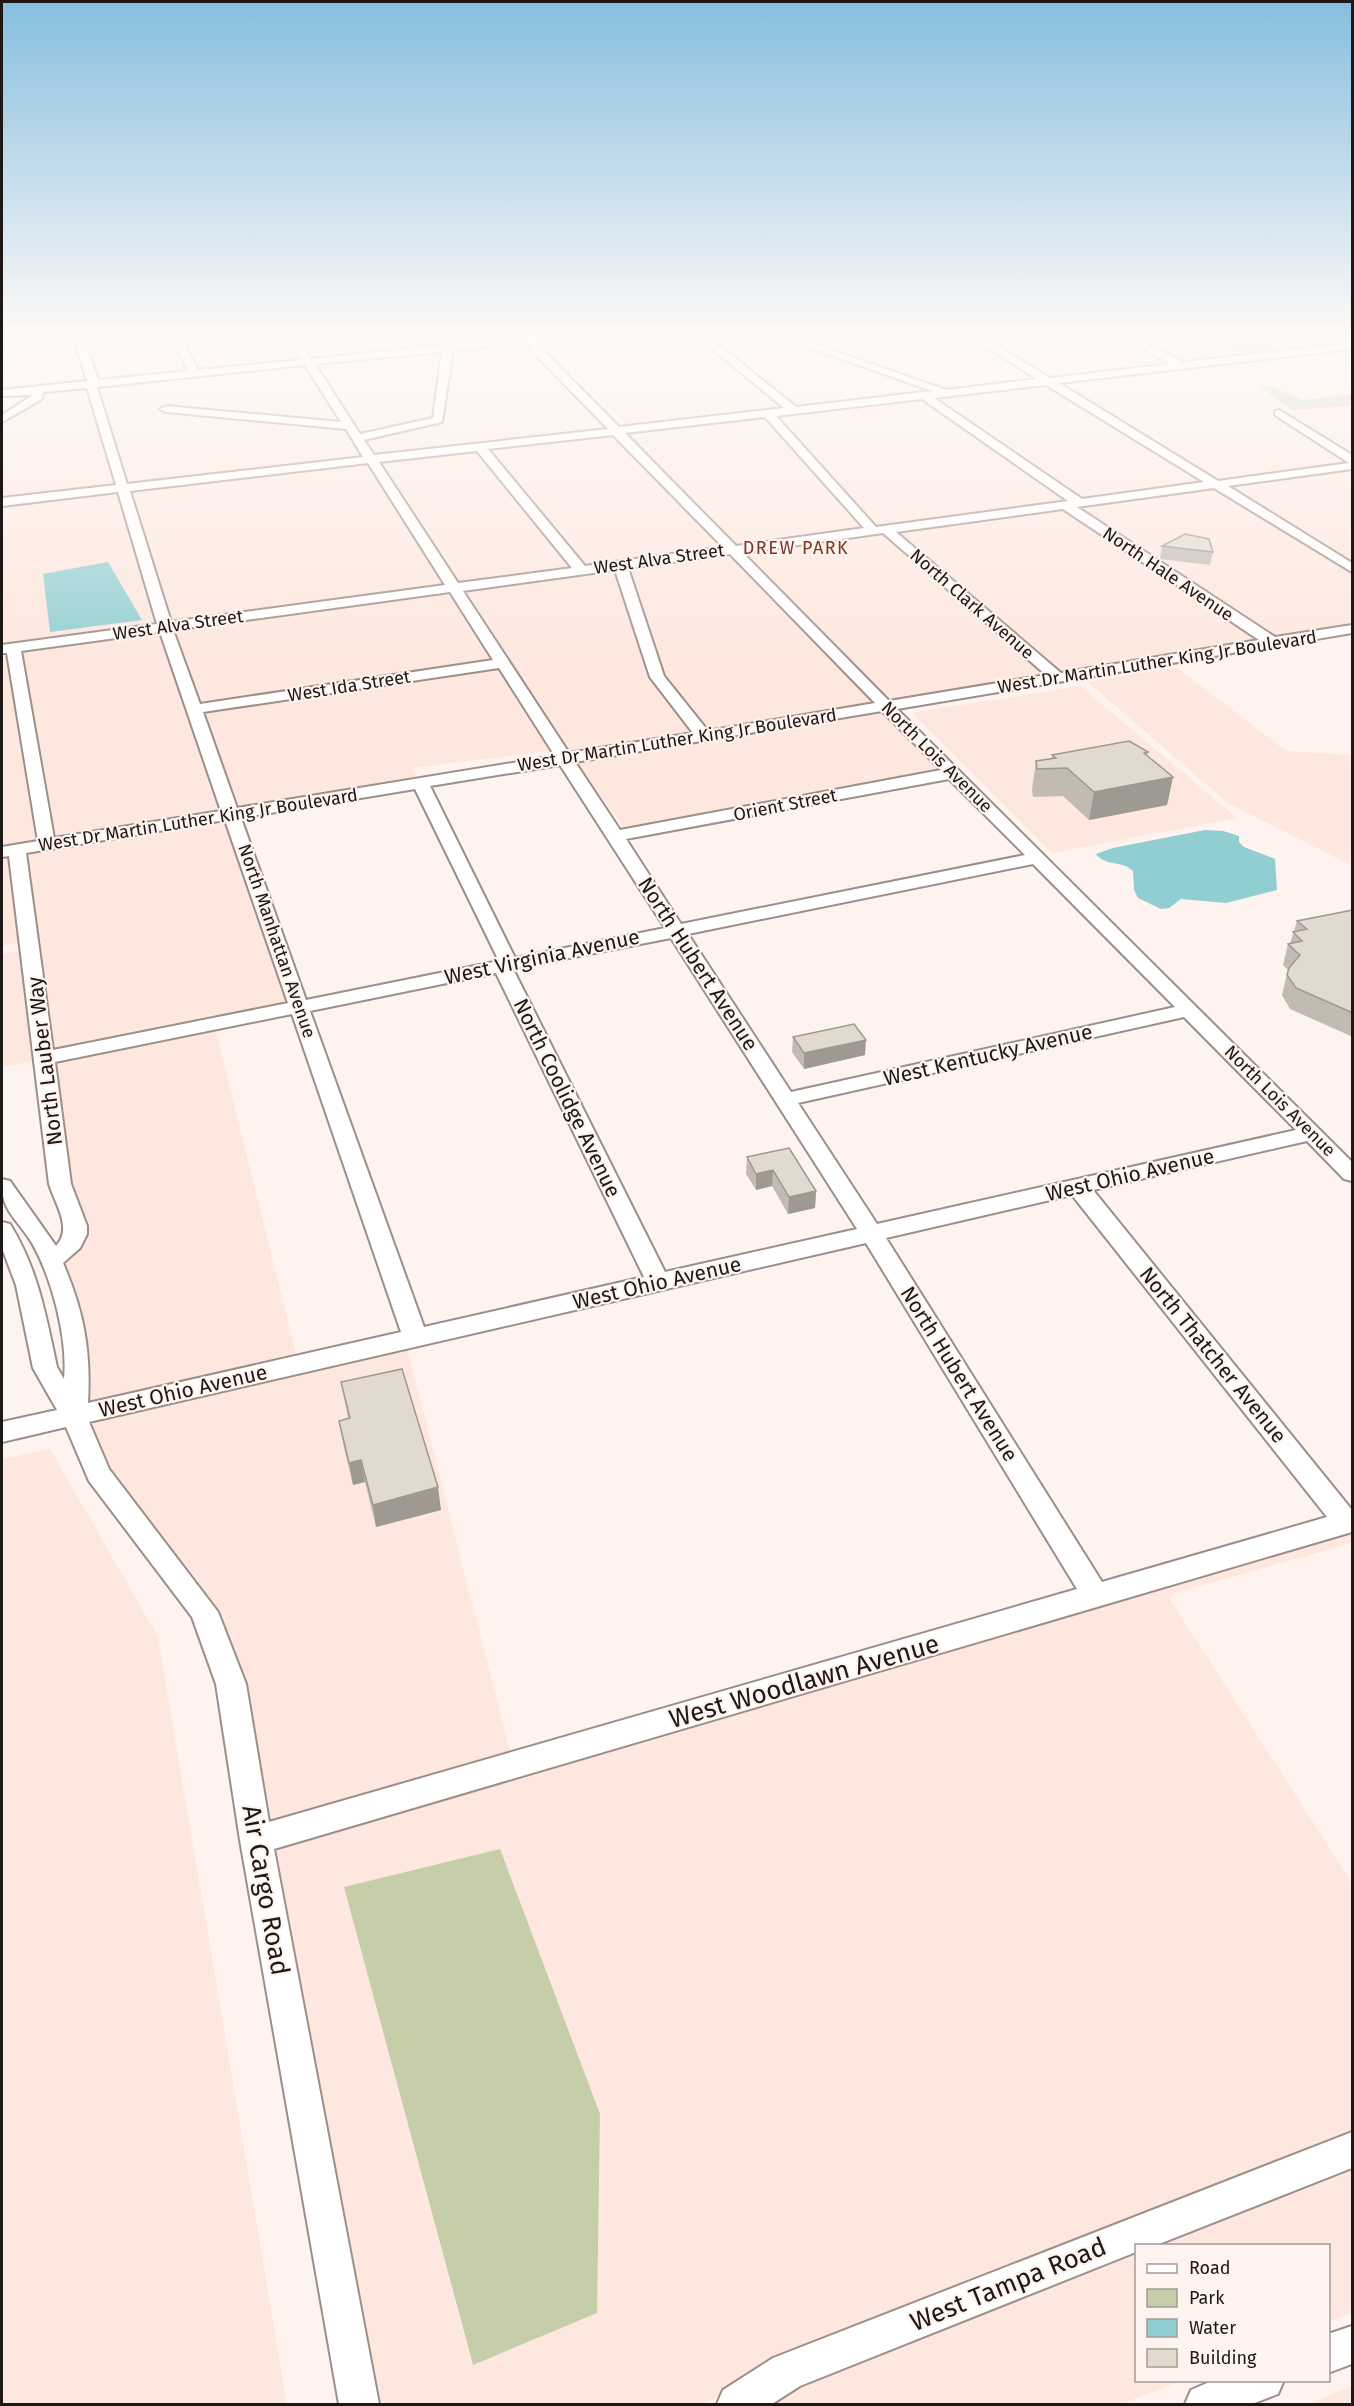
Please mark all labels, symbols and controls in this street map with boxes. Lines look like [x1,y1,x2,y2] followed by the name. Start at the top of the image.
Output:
[1098,522,1238,626] street label: North Hale Avenue
[743,537,849,559] district label: DREW PARK
[592,539,726,579] street label: West Alva Street
[905,544,1039,664] street label: North Clark Avenue
[111,605,245,645] street label: West Alva Street
[996,626,1318,698] street label: West Dr Martin Luther King Jr Boulevard
[286,665,412,707] street label: West Ida Street
[877,697,997,817] street label: North Lois Avenue
[516,704,838,776] street label: West Dr Martin Luther King Jr Boulevard
[37,784,359,856] street label: West Dr Martin Luther King Jr Boulevard
[731,784,839,826] street label: Orient Street
[233,841,321,1041] street label: North Manhattan Avenue
[632,872,764,1056] street label: North Hubert Avenue
[442,924,642,990] street label: West Virginia Avenue
[22,974,68,1147] street label: North Lauber Way
[508,994,626,1202] street label: North Coolidge Avenue
[881,1018,1095,1092] street label: West Kentucky Avenue
[1220,1041,1340,1161] street label: North Lois Avenue
[1043,1143,1217,1207] street label: West Ohio Avenue
[570,1251,744,1315] street label: West Ohio Avenue
[1134,1262,1292,1448] street label: North Thatcher Avenue
[895,1282,1023,1466] street label: North Hubert Avenue
[96,1359,270,1423] street label: West Ohio Avenue
[666,1628,943,1735] street label: West Woodlawn Avenue
[235,1803,296,1978] street label: Air Cargo Road
[906,2231,1111,2338] street label: West Tampa Road
[1135,2244,1330,2382] legend
[1189,2257,1231,2279] text: Road
[1189,2287,1225,2309] text: Park
[1189,2317,1236,2339] text: Water
[1189,2347,1257,2369] text: Building

